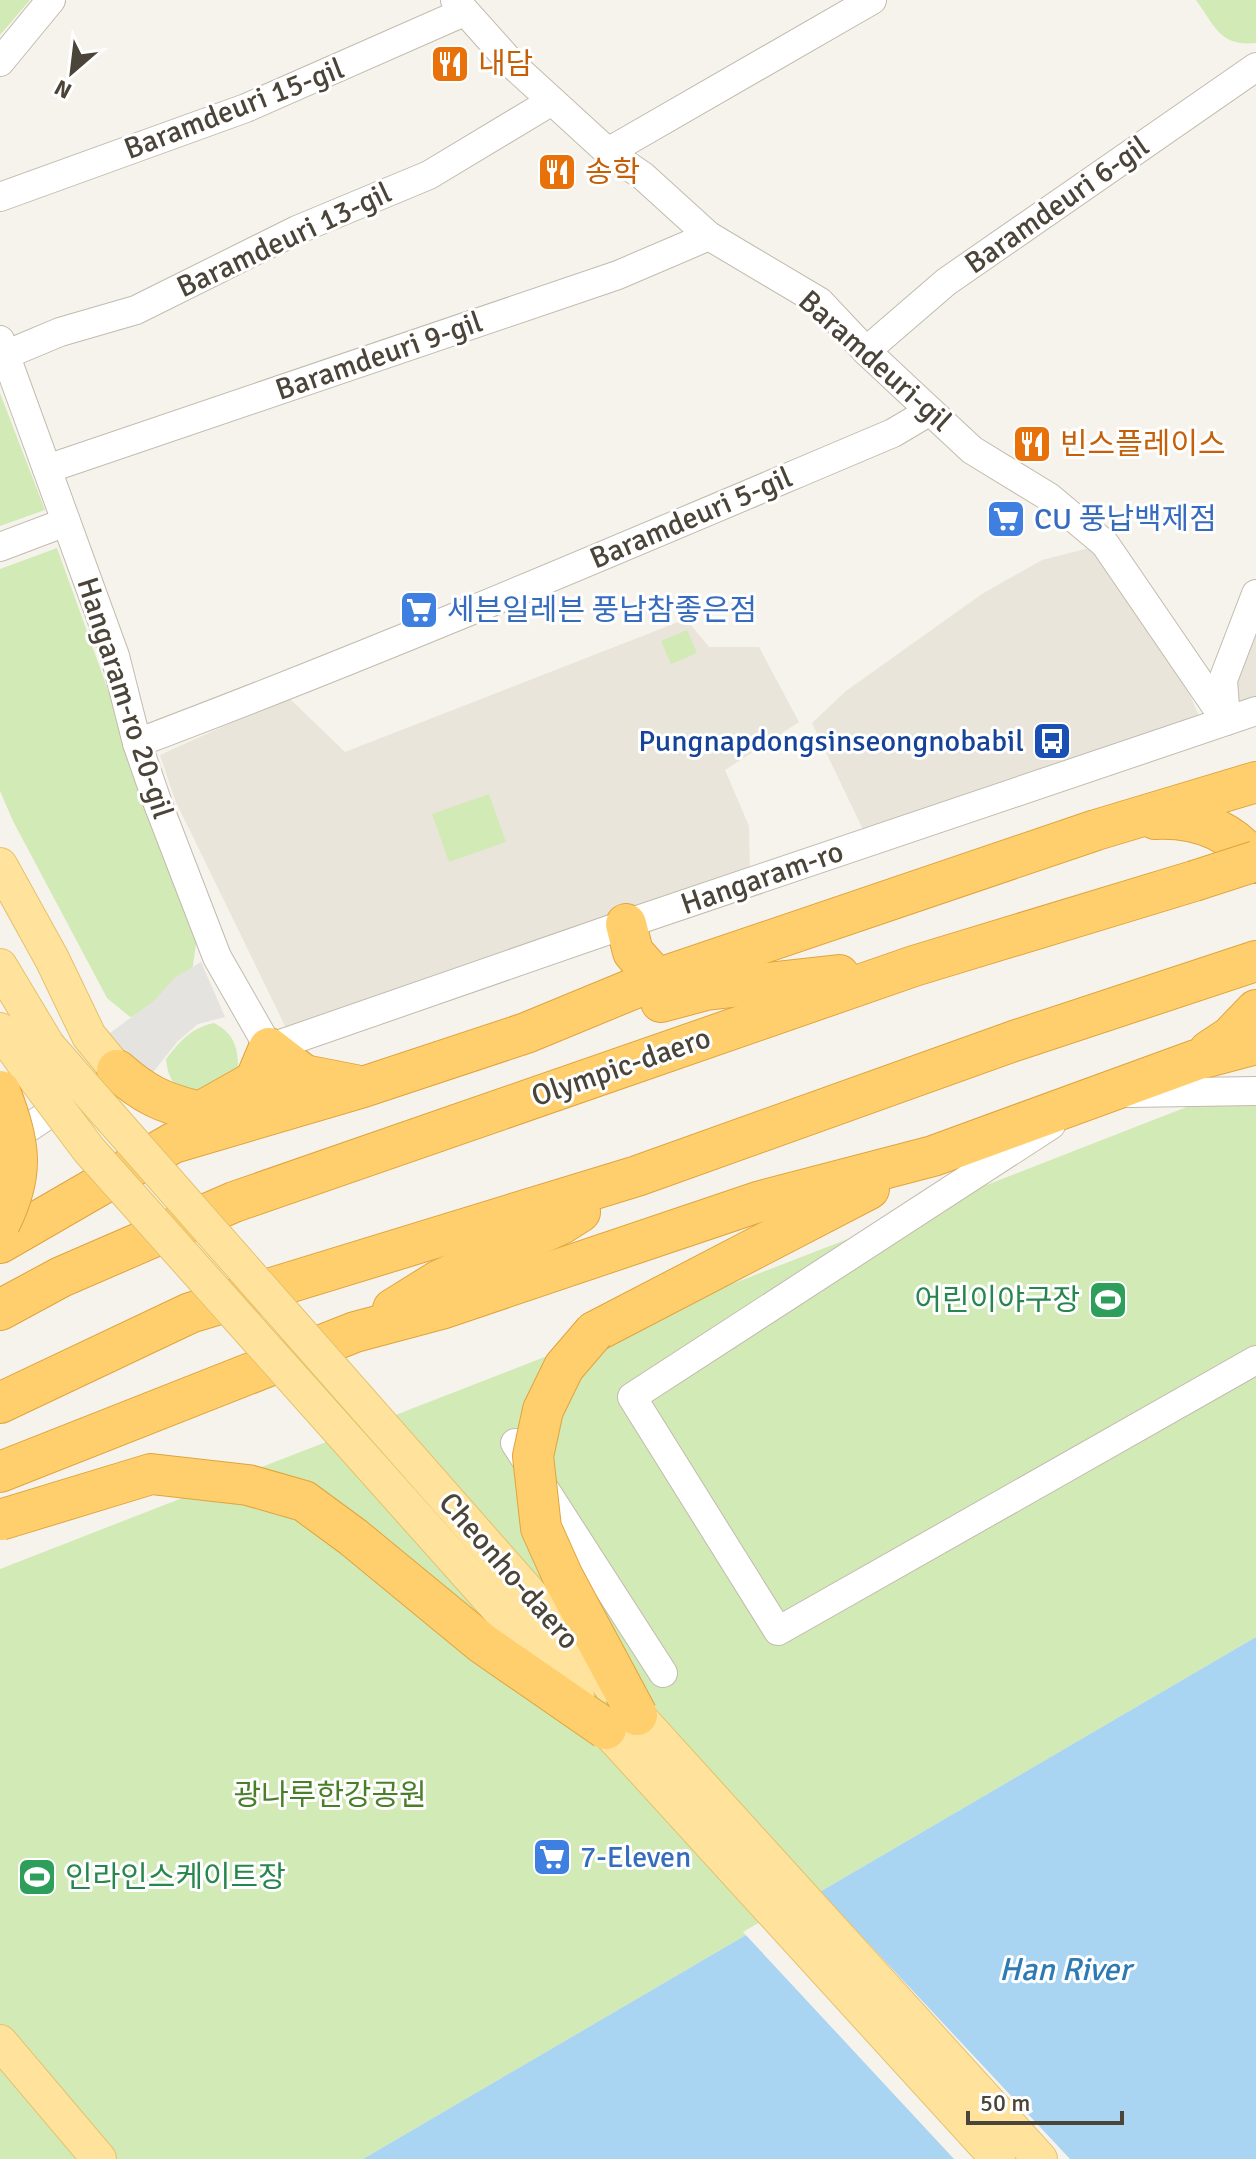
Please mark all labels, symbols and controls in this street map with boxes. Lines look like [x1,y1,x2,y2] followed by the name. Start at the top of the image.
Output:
[32,32,112,112] north arrow
[429,43,471,85] restaurant icon: 내담
[478,46,533,83] place label: 내담
[119,50,349,168] street label: Baramdeuri 15-gil
[50,74,76,105] text: N
[958,128,1156,282] street label: Baramdeuri 6-gil
[536,151,578,193] restaurant icon: 송학
[585,154,640,191] place label: 송학
[171,174,397,306] street label: Baramdeuri 13-gil
[791,283,959,439] street label: Baramdeuri-gil
[271,303,487,409] street label: Baramdeuri 9-gil
[1011,423,1053,465] restaurant icon: 빈스플레이스
[1060,426,1226,463] place label: 빈스플레이스
[584,459,798,577] street label: Baramdeuri 5-gil
[985,498,1027,540] supermarket icon: CU 풍납백제점
[1034,501,1217,538] place label: CU 풍납백제점
[69,573,181,823] street label: Hangaram-ro 20-gil
[398,589,440,631] supermarket icon: 세븐일레븐 풍납참좋은점
[447,592,757,629] place label: 세븐일레븐 풍납참좋은점
[1031,720,1073,762] bus stop icon: Pungnapdongsinseongnobabil
[638,723,1024,760] place label: Pungnapdongsinseongnobabil
[676,833,848,923] street label: Hangaram-ro
[527,1019,715,1115] street label: Olympic-daero
[1087,1279,1129,1321] sports icon: 어린이야구장
[914,1282,1080,1319] place label: 어린이야구장
[431,1485,587,1657] street label: Cheonho-daero
[233,1777,427,1814] park label: 광나루한강공원
[531,1836,573,1878] supermarket icon: 7-Eleven
[580,1839,691,1876] place label: 7-Eleven
[16,1856,58,1898] sports icon: 인라인스케이트장
[65,1859,286,1896] place label: 인라인스케이트장
[999,1950,1135,1989] water label: Han River
[968,2075,1122,2125] scale bar
[980,2088,1030,2118] text: 50 m

